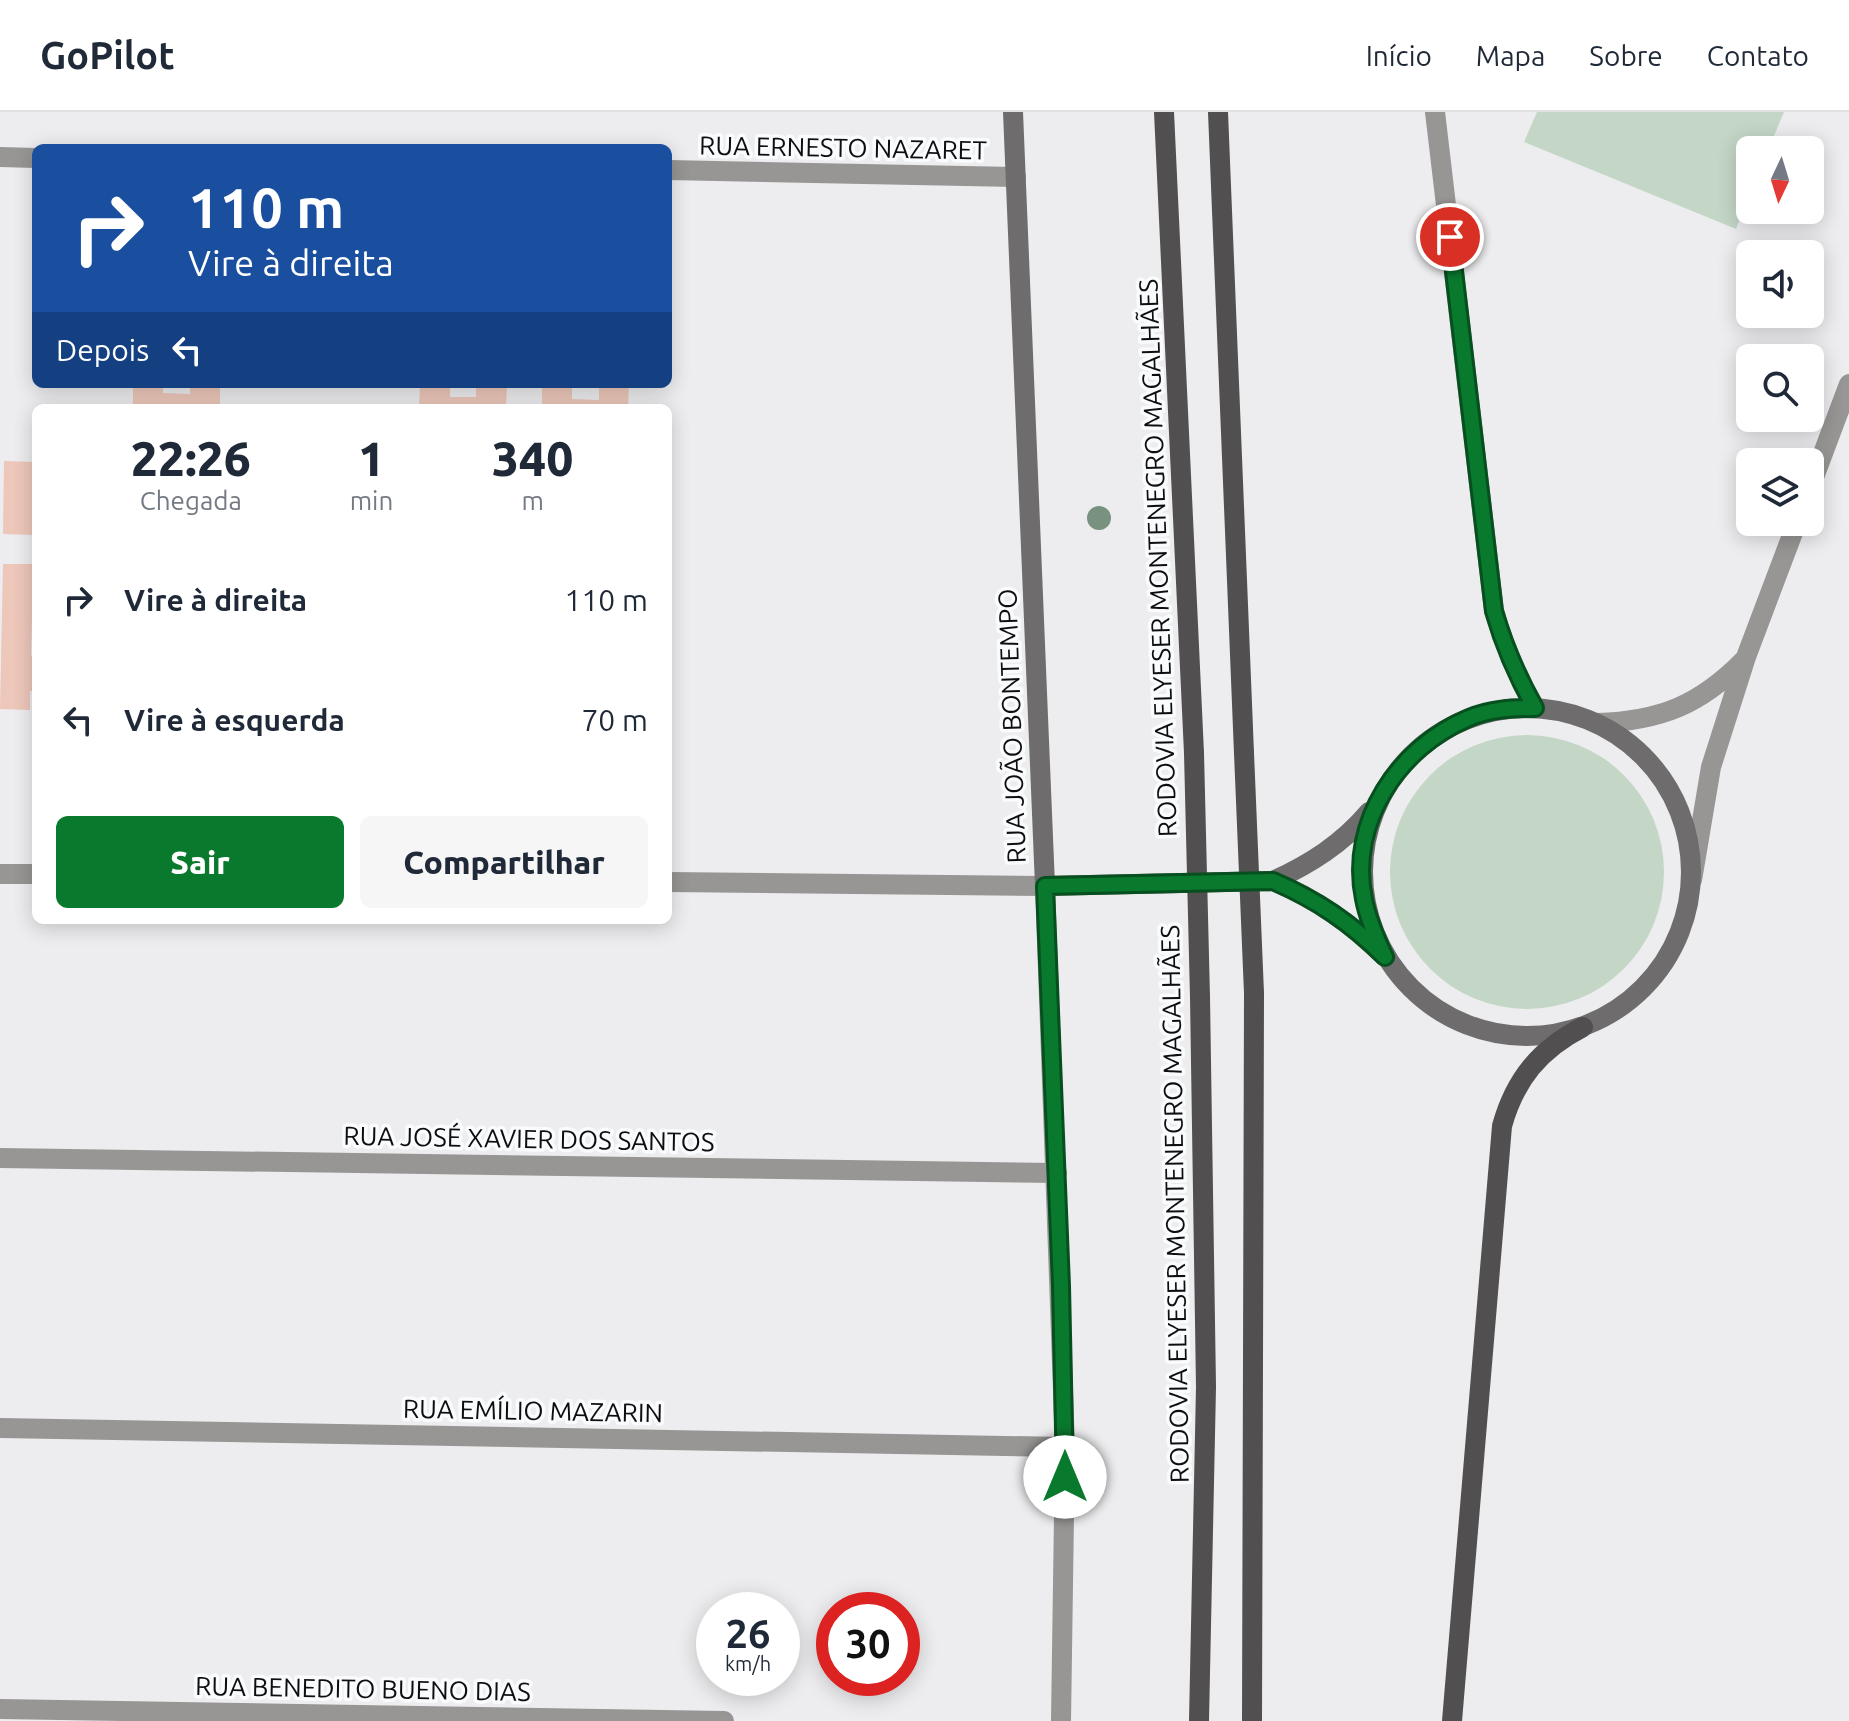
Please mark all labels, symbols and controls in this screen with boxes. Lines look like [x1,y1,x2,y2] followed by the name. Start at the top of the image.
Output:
[40,34,175,76] text: GoPilot
[1366,40,1432,71] text: Início
[1476,40,1545,71] text: Mapa
[1589,40,1663,71] text: Sobre
[1707,40,1809,71] text: Contato
[699,130,987,165] street label: RUA ERNESTO NAZARET
[1736,136,1824,224] north arrow
[1736,136,1824,536] map controls
[56,176,160,280] icon: right
[188,176,344,239] text: 110 m
[1416,203,1484,271] pin
[1428,215,1472,259] icon: arrive
[1736,240,1824,328] button: sound
[188,242,394,283] text: Vire à direita
[1133,279,1182,838] street label: RODOVIA ELYESER MONTENEGRO MAGALHÃES
[165,328,209,372] icon: left
[56,333,149,367] text: Depois
[1736,344,1824,432] button: search
[131,431,251,485] text: 22:26
[358,431,385,485] text: 1
[492,431,573,485] text: 340
[1736,448,1824,536] button: layers
[140,486,242,515] text: Chegada
[350,486,393,515] text: min
[521,486,544,515] text: m
[56,578,100,622] icon: right
[124,583,307,617] text: Vire à direita
[564,583,648,617] text: 110 m
[992,588,1031,864] street label: RUA JOÃO BONTEMPO
[56,698,100,742] icon: left
[124,703,345,737] text: Vire à esquerda
[581,703,648,737] text: 70 m
[56,816,344,908] button: Sair
[360,816,648,908] button: Compartilhar
[1155,925,1194,1483] street label: RODOVIA ELYESER MONTENEGRO MAGALHÃES
[343,1120,715,1156] street label: RUA JOSÉ XAVIER DOS SANTOS
[403,1393,663,1427] street label: RUA EMÍLIO MAZARIN
[1023,1435,1107,1519] position arrow
[816,1592,920,1696] speed limit sign: 30
[725,1611,771,1656] text: 26
[725,1652,771,1675] text: km/h
[195,1671,531,1706] street label: RUA BENEDITO BUENO DIAS

